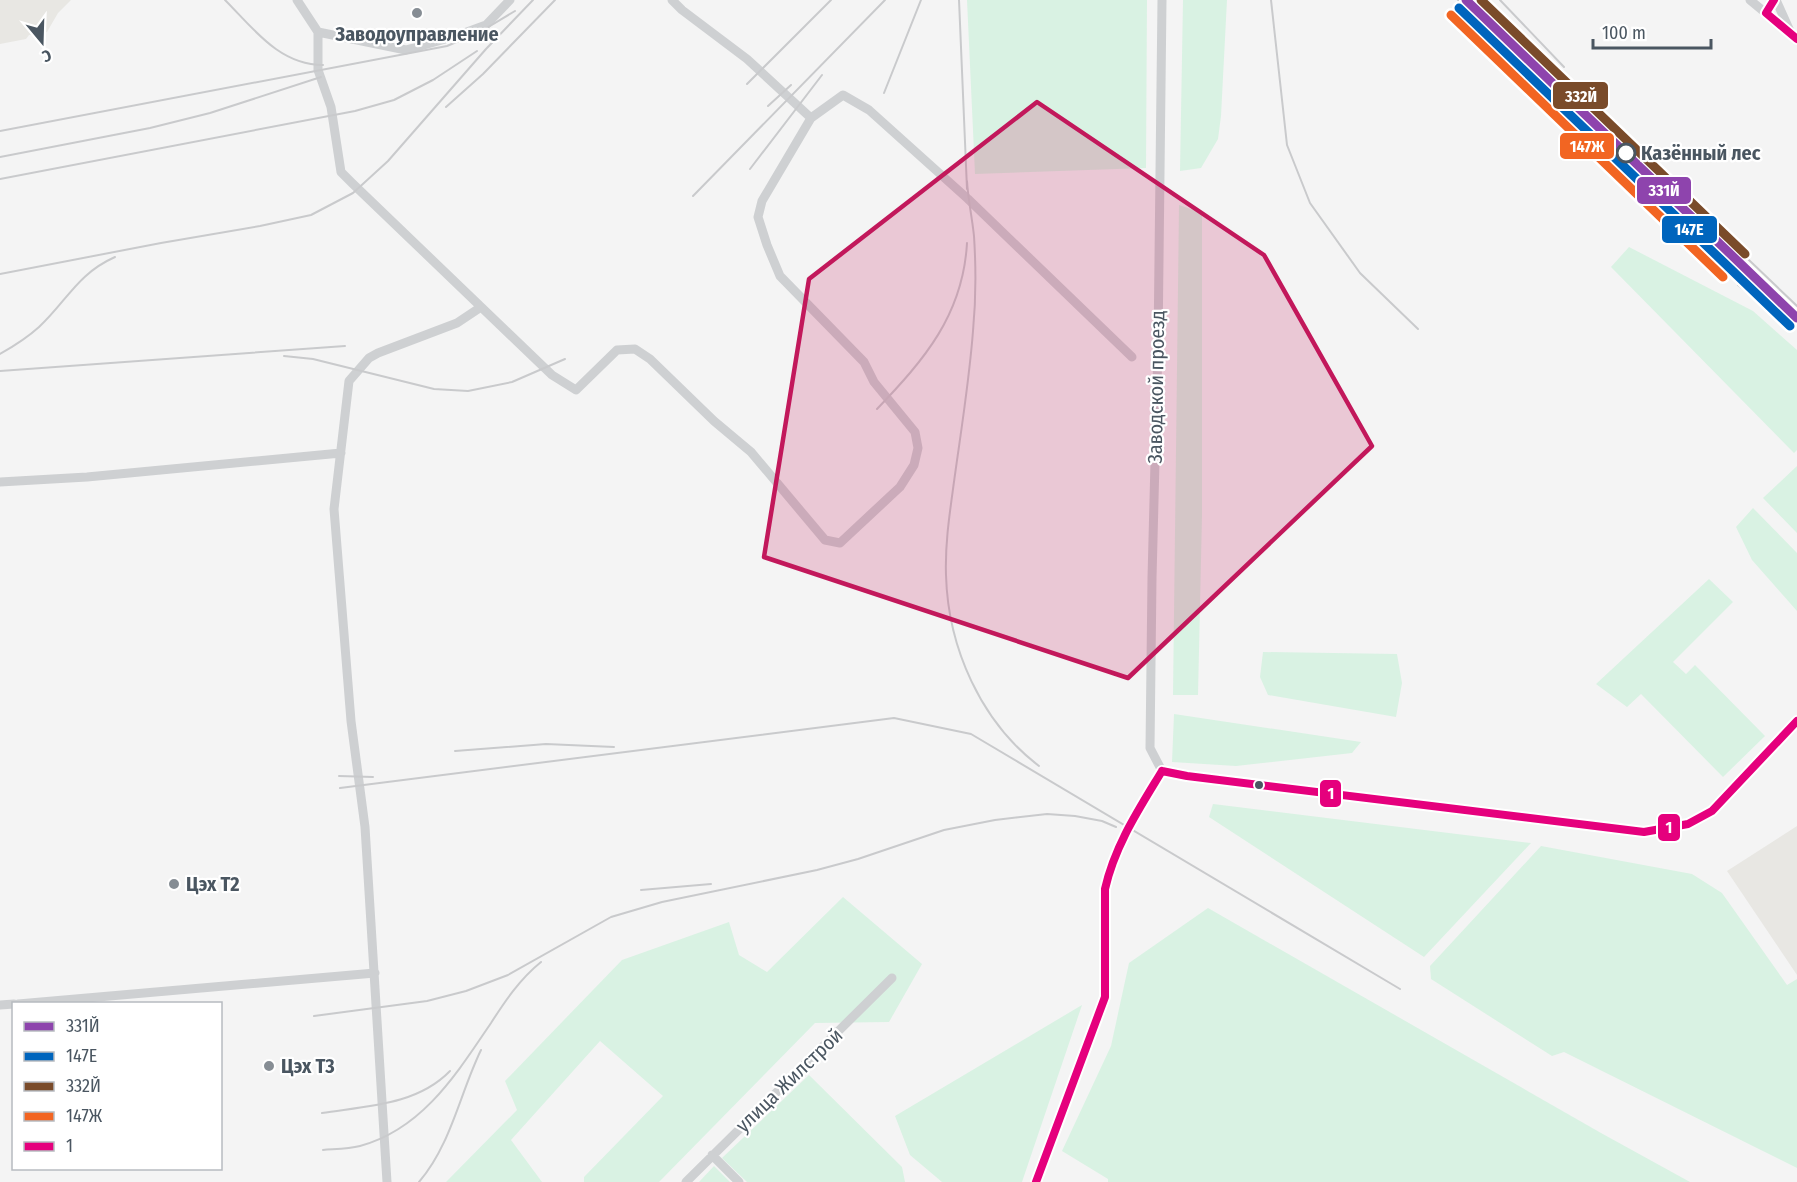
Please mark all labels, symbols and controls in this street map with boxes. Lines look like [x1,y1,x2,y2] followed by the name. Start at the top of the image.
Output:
[410,6,424,20] marker: Заводоуправление
[12,12,72,72] north arrow
[1593,12,1712,50] scale bar
[334,22,499,46] place label: Заводоуправление
[1602,22,1646,44] text: 100 m
[39,45,54,66] text: С
[1552,81,1609,110] line badge: 332Й
[1564,87,1597,106] text: 332Й
[1559,132,1615,160] line badge: 147Ж
[1570,137,1605,156] text: 147Ж
[1641,141,1761,165] place label: Казённый лес
[1616,143,1636,163] marker: Казённый лес
[1636,176,1692,205] line badge: 331Й
[1647,181,1680,200] text: 331Й
[1661,215,1718,244] line badge: 147Е
[1674,220,1704,239] text: 147Е
[1143,310,1169,464] street label: Заводской проезд
[1253,779,1265,791] unlabelled marker
[1319,779,1342,808] line badge: 1
[1328,784,1334,803] text: 1
[1657,813,1681,842] line badge: 1
[1666,818,1672,837] text: 1
[186,872,240,896] place label: Цэх Т2
[167,877,181,891] marker: Цэх Т2
[12,1002,222,1170] legend
[66,1015,100,1037] text: 331Й
[731,1023,847,1137] street label: улица Жилстрой
[66,1045,97,1067] text: 147Е
[281,1054,335,1078] place label: Цэх Т3
[262,1059,276,1073] marker: Цэх Т3
[66,1075,101,1097] text: 332Й
[66,1105,103,1127] text: 147Ж
[66,1135,73,1157] text: 1

